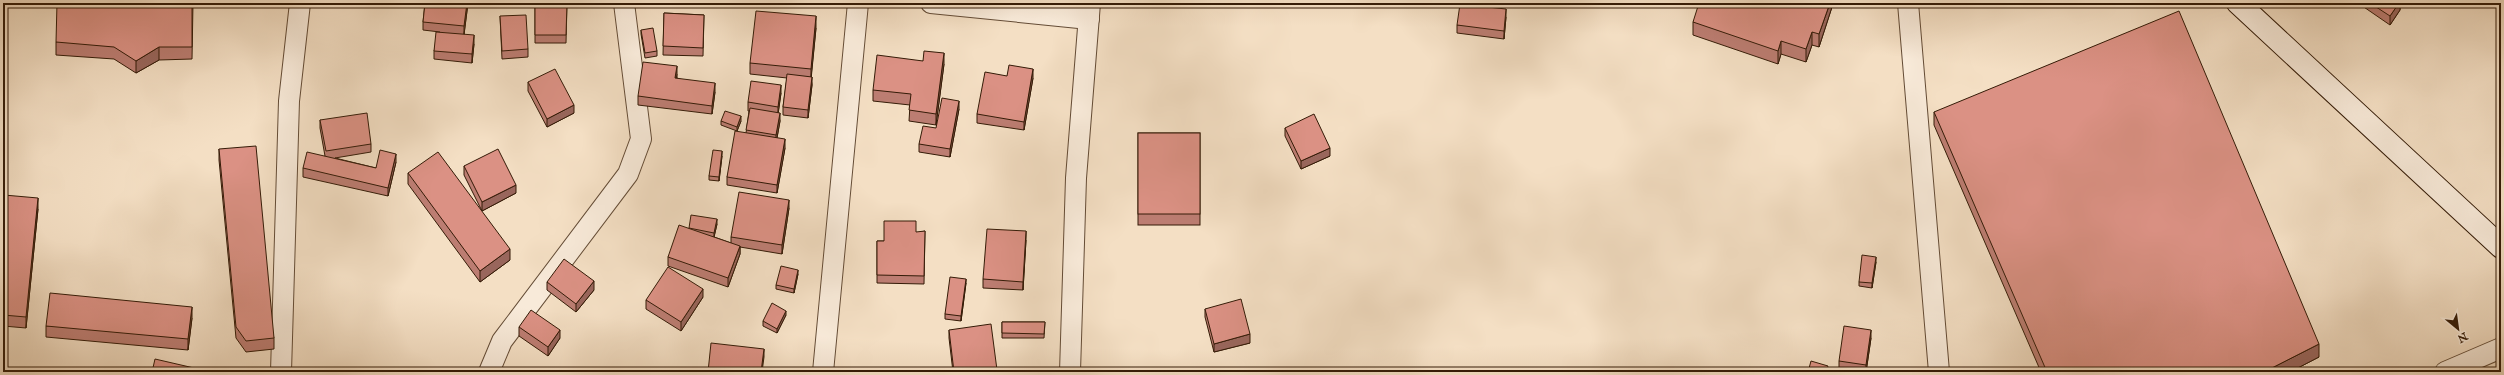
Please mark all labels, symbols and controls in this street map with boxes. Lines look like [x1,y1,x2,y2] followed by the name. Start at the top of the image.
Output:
[2438,309,2478,349] north arrow
[2454,328,2471,346] text: N

